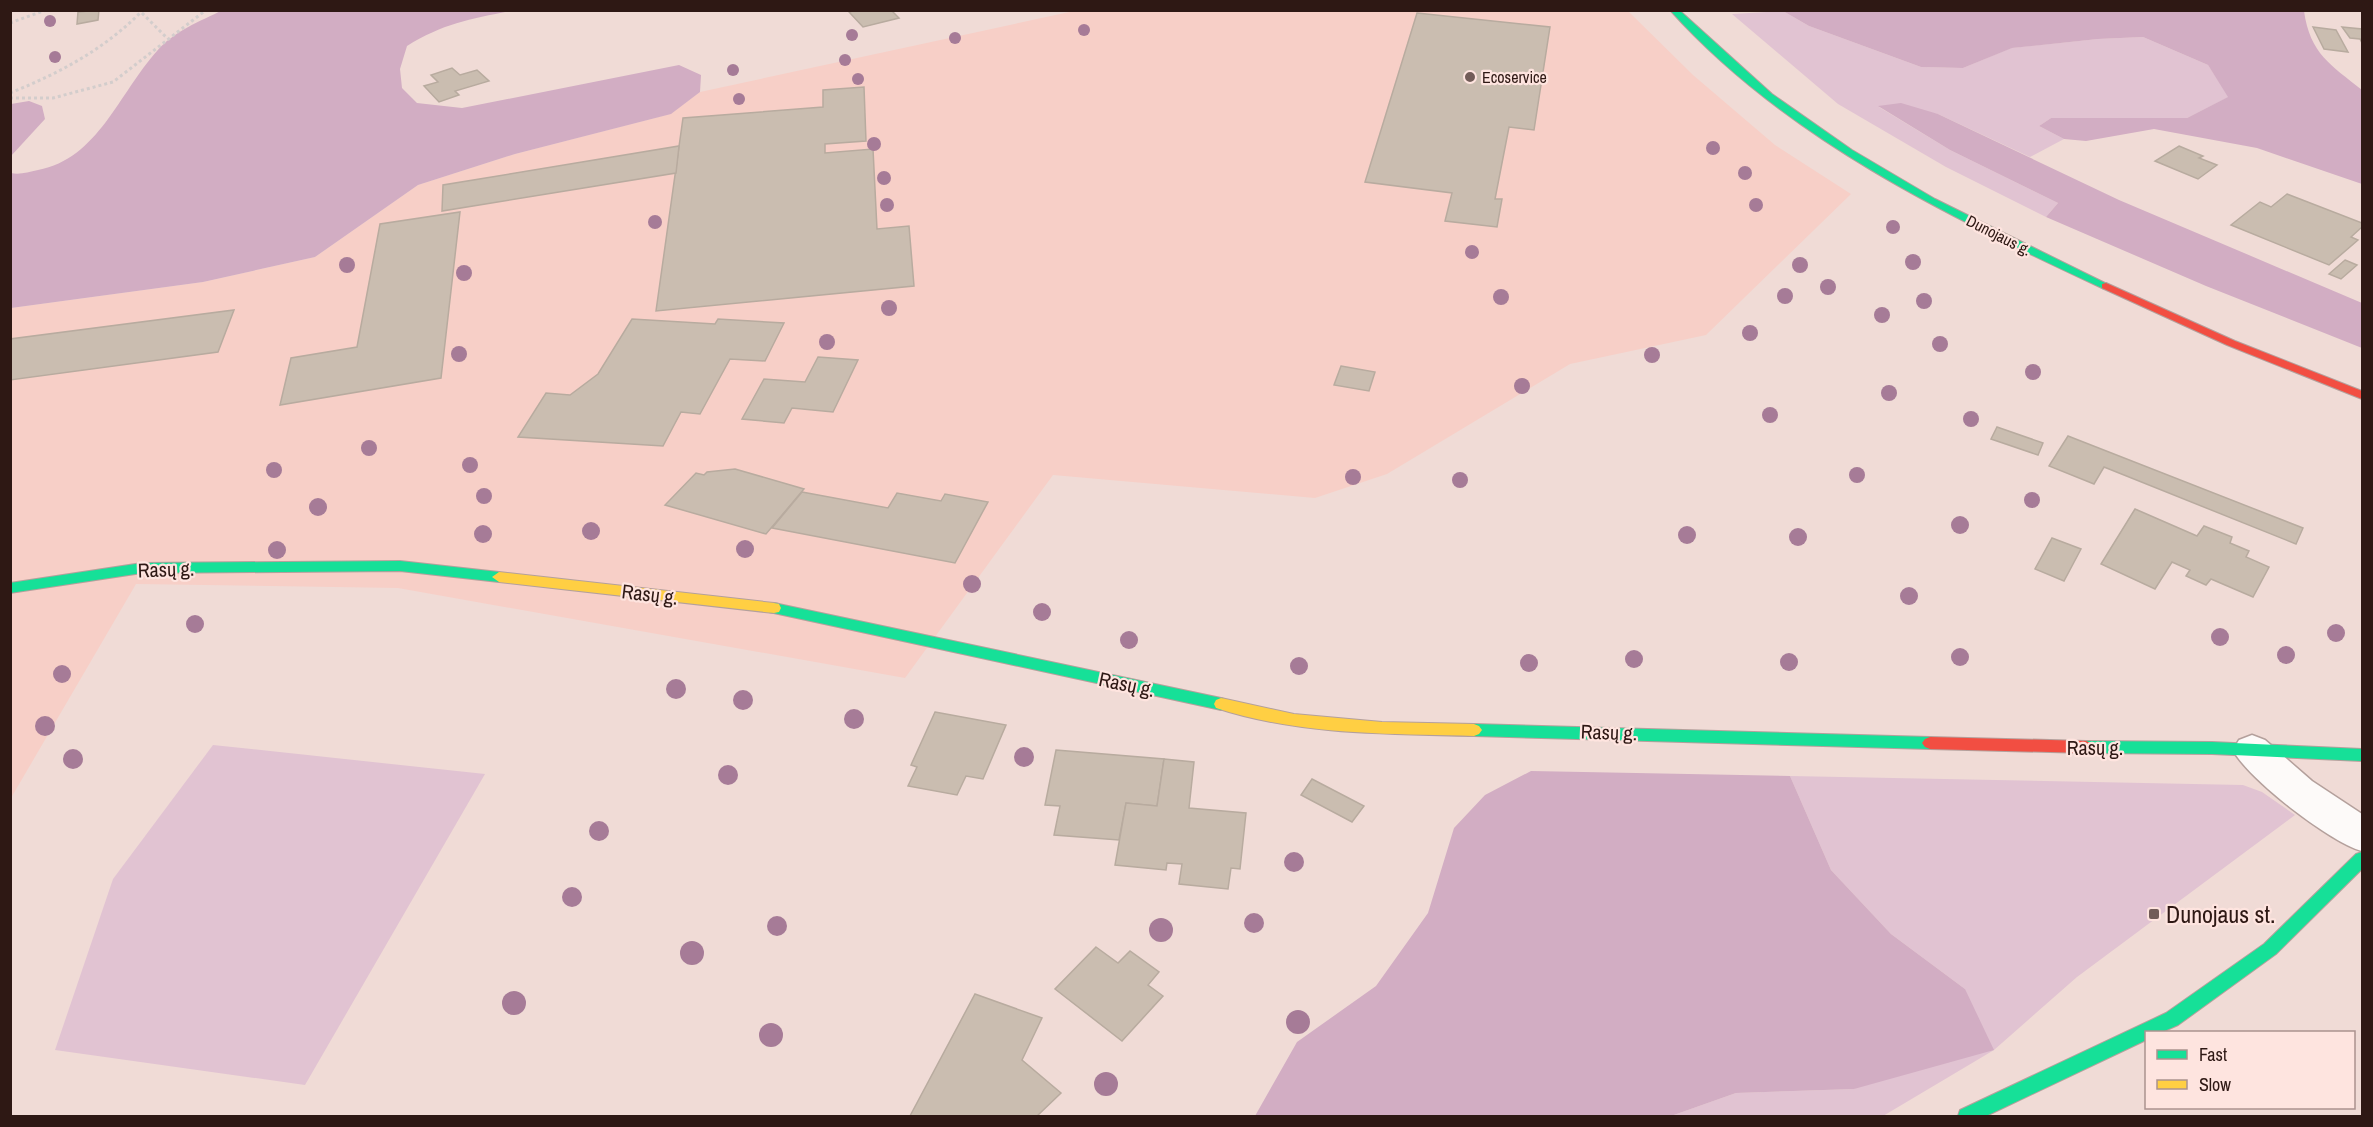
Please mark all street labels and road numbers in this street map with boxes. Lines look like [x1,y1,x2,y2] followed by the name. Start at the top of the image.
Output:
[1963,209,2035,261] street label: Dunojaus g.
[137,555,195,583] street label: Rasų g.
[620,577,680,611] street label: Rasų g.
[1097,665,1157,703] street label: Rasų g.
[1580,718,1638,746] street label: Rasų g.
[2067,734,2123,761] street label: Rasų g.

